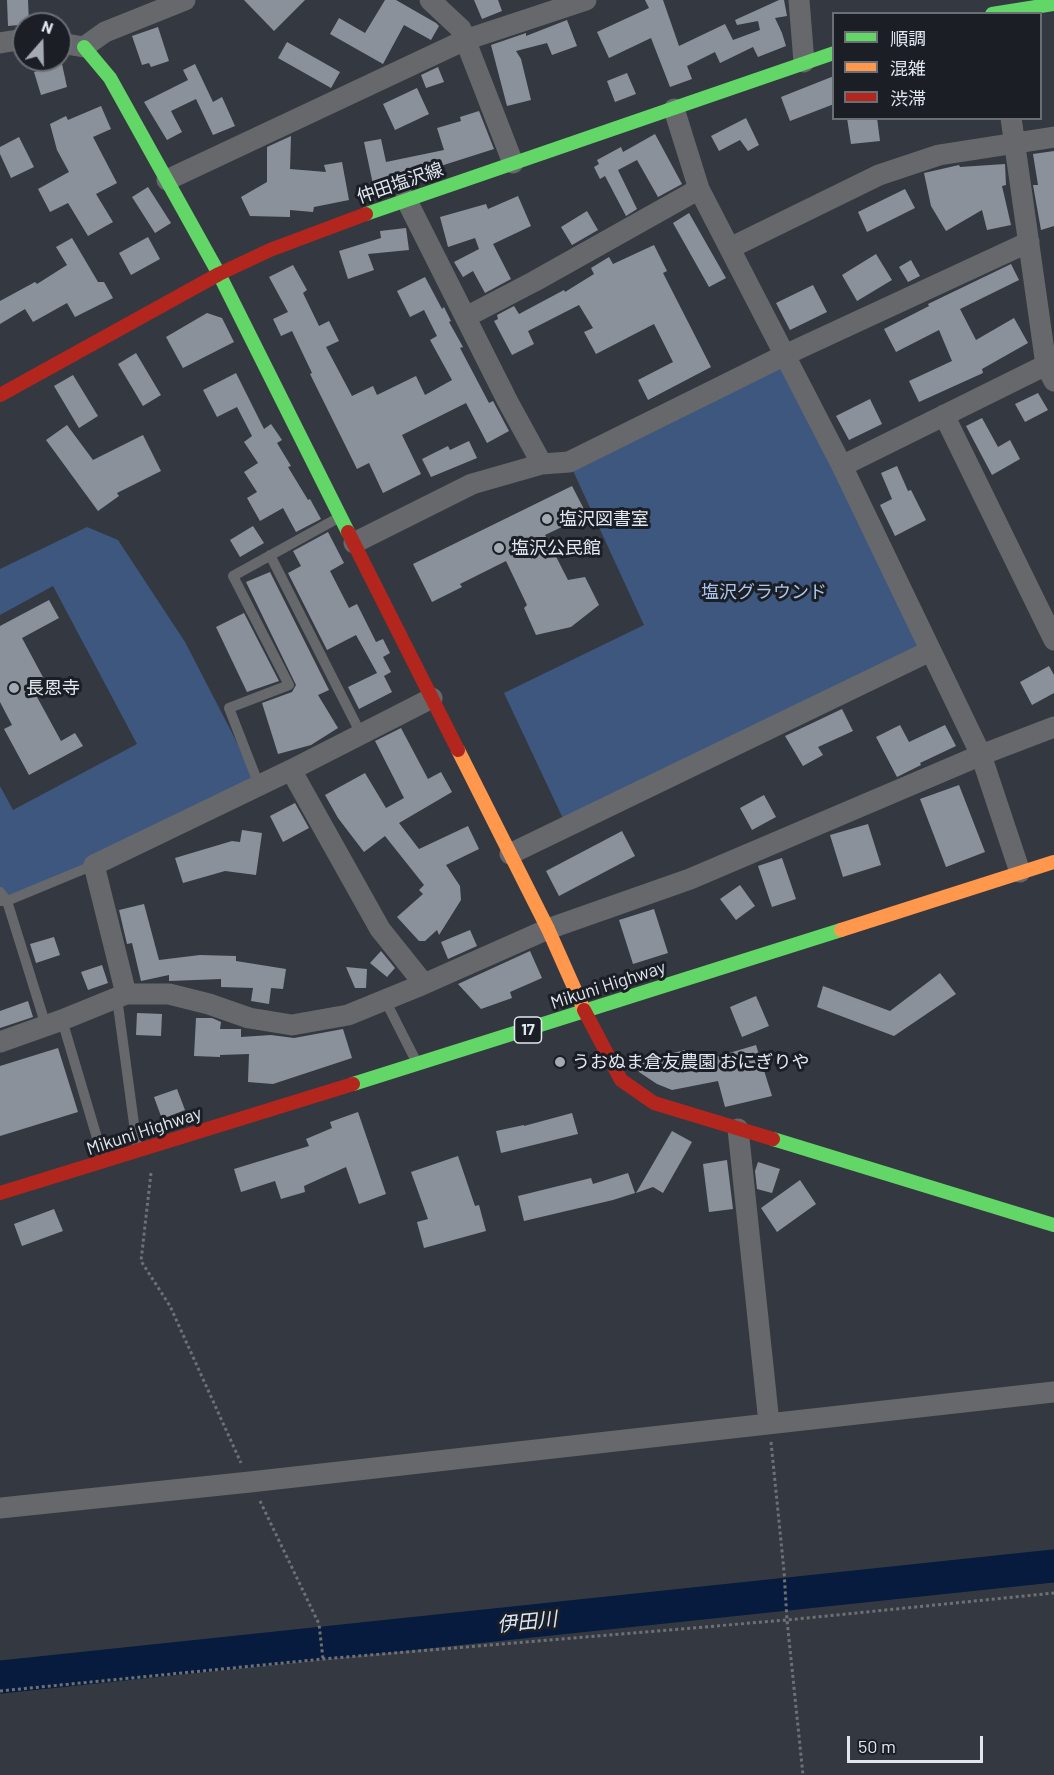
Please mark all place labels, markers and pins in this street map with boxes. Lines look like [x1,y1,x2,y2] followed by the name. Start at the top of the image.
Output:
[559,508,649,530] place label: 塩沢図書室
[540,512,554,526] marker: 塩沢図書室
[511,537,601,559] place label: 塩沢公民館
[492,541,506,555] marker: 塩沢公民館
[26,677,80,699] place label: 長恩寺
[7,681,21,695] marker: 長恩寺
[572,1051,810,1073] place label: うおぬま倉友農園 おにぎりや
[553,1055,567,1069] marker: うおぬま倉友農園 おにぎりや

